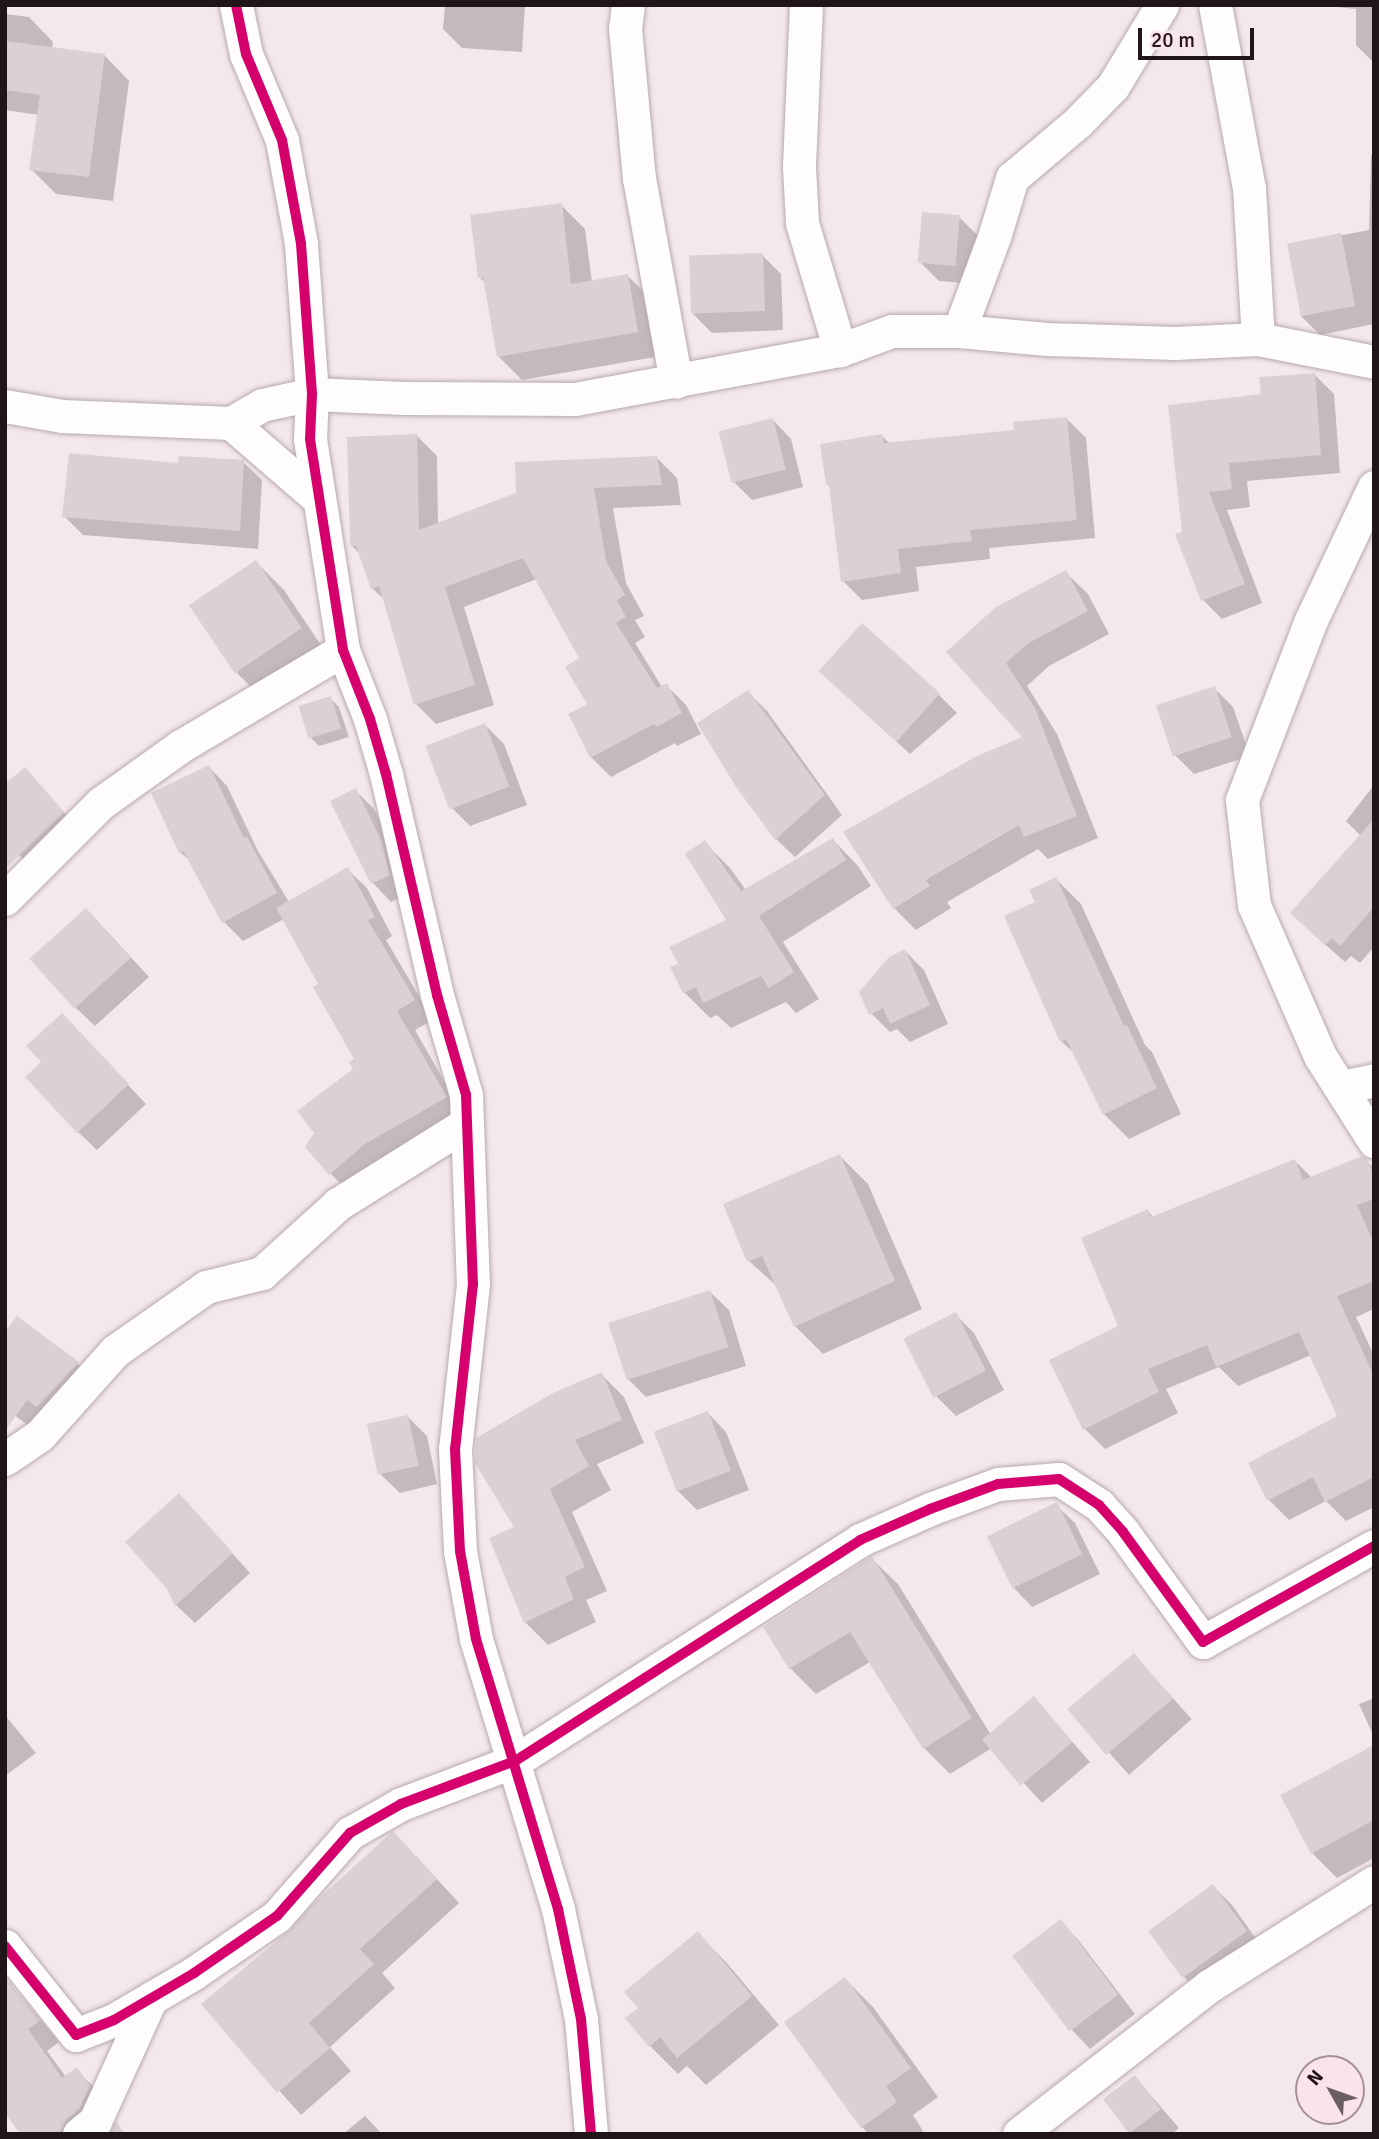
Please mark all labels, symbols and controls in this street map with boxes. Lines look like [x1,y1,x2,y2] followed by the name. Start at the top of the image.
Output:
[1141,14,1256,58] scale bar
[1151,27,1195,53] text: 20 m
[1295,2055,1365,2125] north arrow
[1302,2065,1329,2091] text: N

